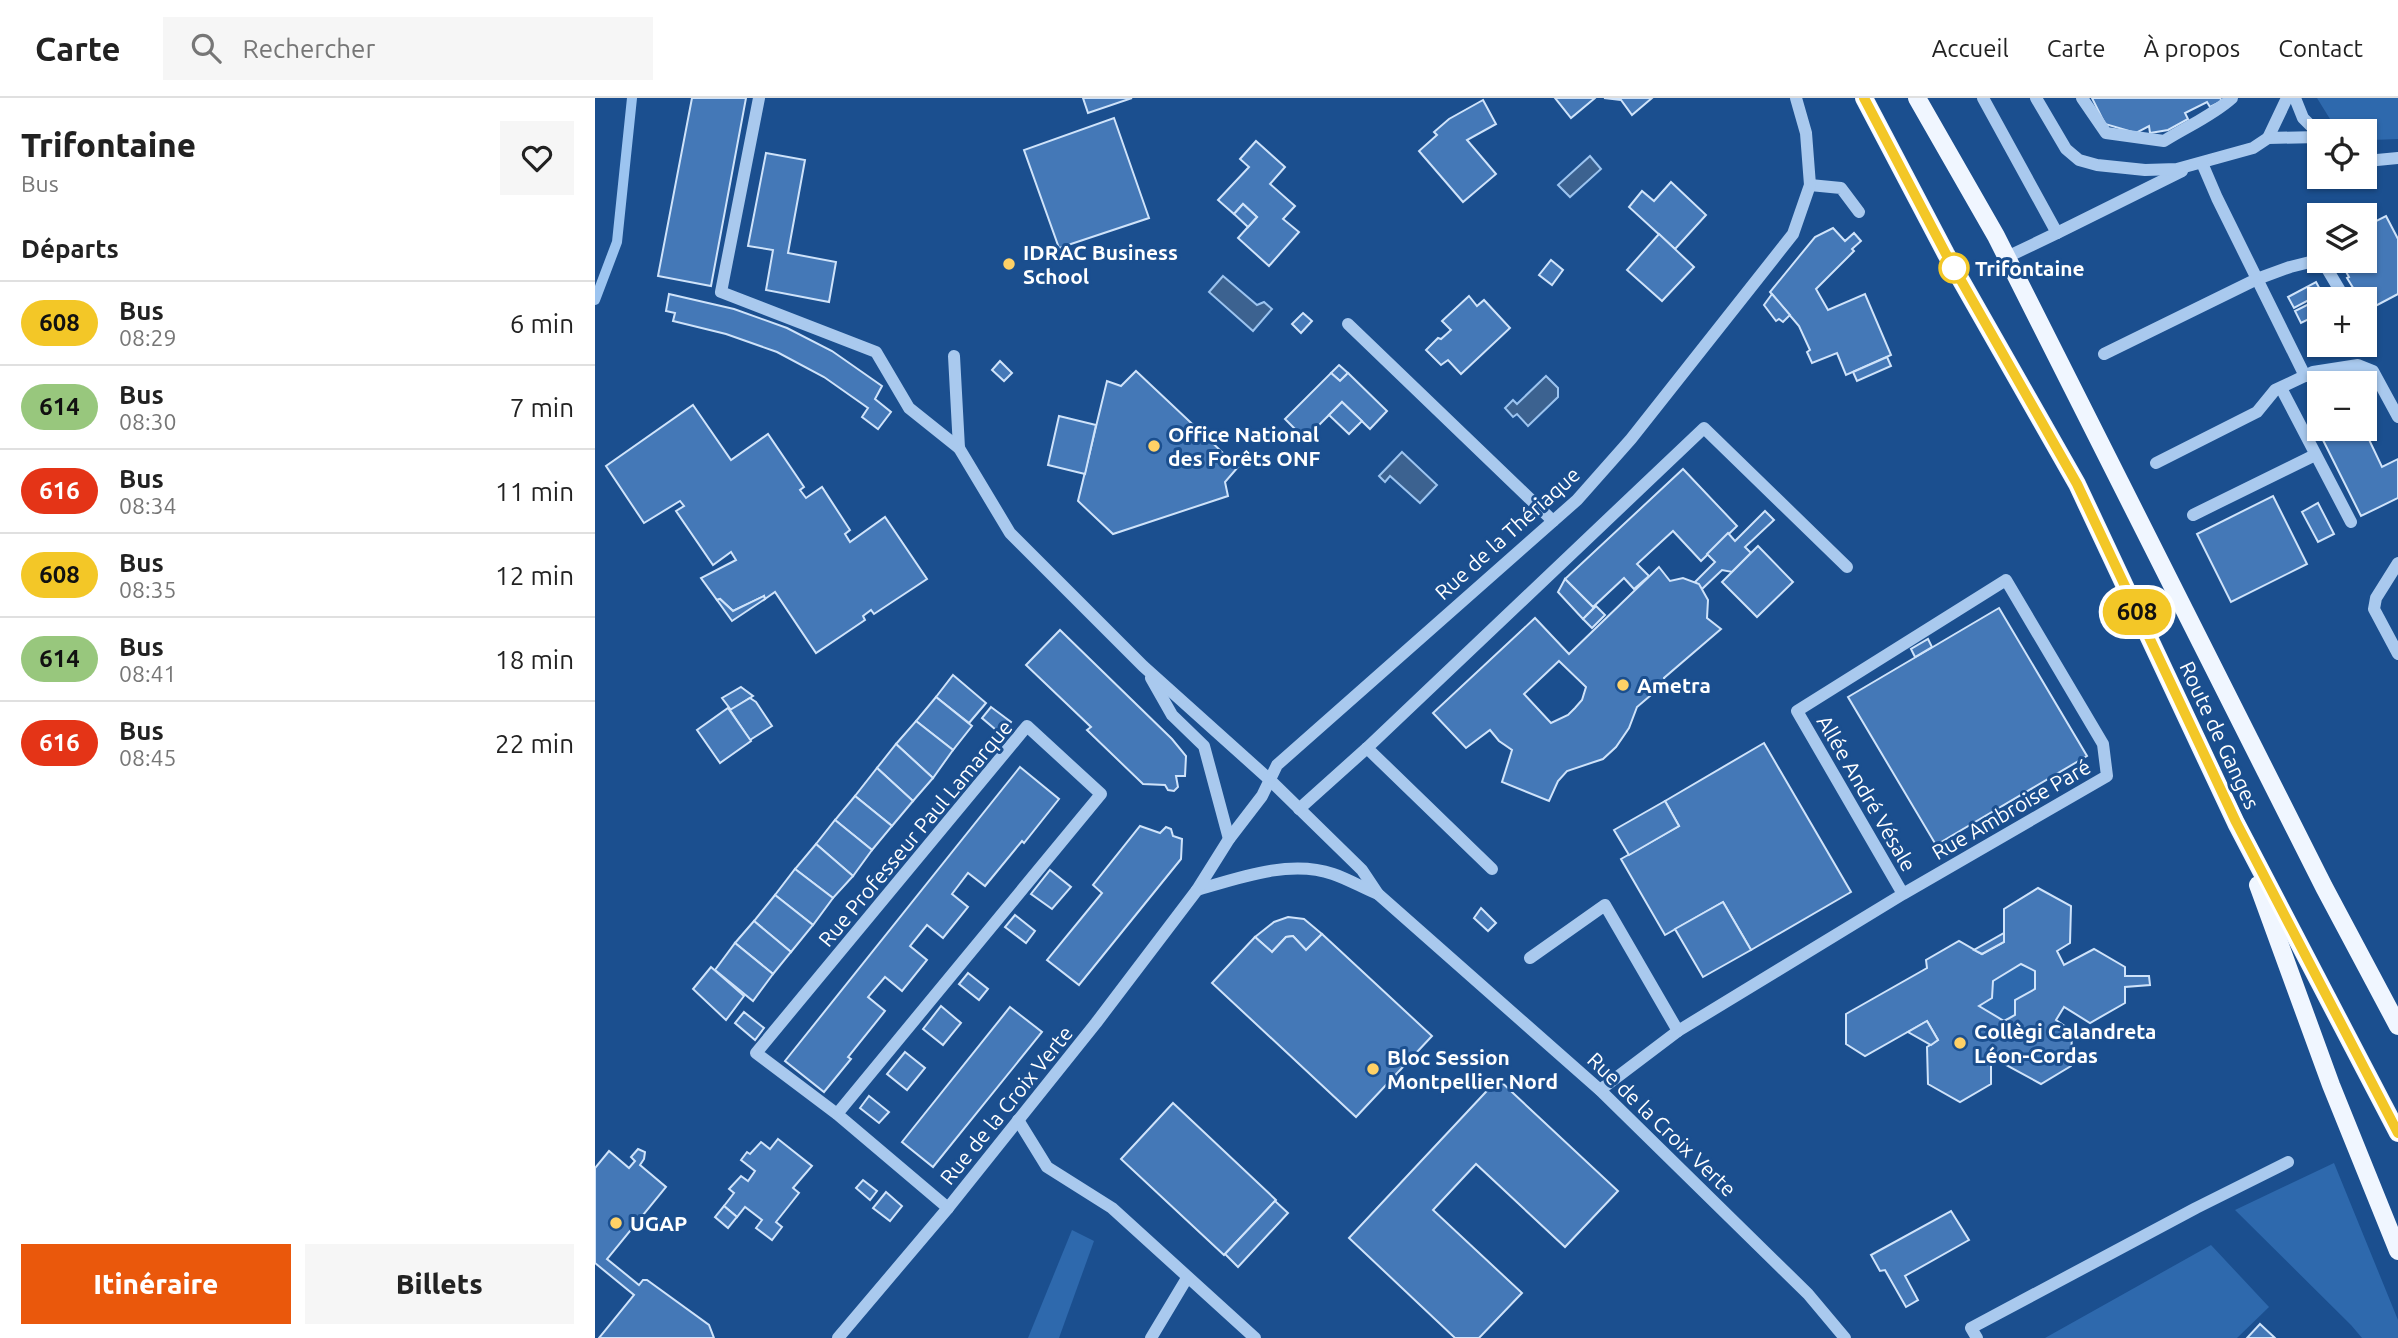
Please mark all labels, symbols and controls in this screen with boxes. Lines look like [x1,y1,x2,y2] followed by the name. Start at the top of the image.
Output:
[163,17,653,80] search box
[187,29,225,67] icon: search
[35,30,121,67] text: Carte
[243,34,375,63] text: Rechercher
[1932,35,2009,62] text: Accueil
[2047,35,2106,62] text: Carte
[2144,35,2240,62] text: À propos
[2278,35,2363,62] text: Contact
[2307,119,2377,441] map controls
[2307,119,2377,189] button: locate
[500,121,574,195] button: heart
[21,126,196,163] text: Trifontaine
[21,171,59,196] text: Bus
[2307,203,2377,273] button: layers
[21,234,119,263] text: Départs
[1023,240,1178,288] place label: IDRAC Business School
[1939,253,1969,283] marker: Trifontaine
[1001,256,1017,272] marker: IDRAC Business School
[1975,256,2085,280] place label: Trifontaine
[2307,287,2377,357] button: +
[119,296,164,325] text: Bus
[39,309,80,336] text: 608
[510,309,574,338] text: 6 min
[119,325,177,350] text: 08:29
[2307,371,2377,441] button: −
[119,380,164,409] text: Bus
[39,393,80,420] text: 614
[510,393,574,422] text: 7 min
[119,409,177,434] text: 08:30
[1168,422,1321,470] place label: Office National des Forêts ONF
[1146,438,1162,454] marker: Office National des Forêts ONF
[1430,462,1584,604] street label: Rue de la Thériaque
[119,464,164,493] text: Bus
[39,477,80,504] text: 616
[495,477,574,506] text: 11 min
[119,493,177,518] text: 08:34
[119,548,164,577] text: Bus
[39,561,80,588] text: 608
[495,561,574,590] text: 12 min
[119,577,177,602] text: 08:35
[2097,589,2177,635] line badge: 608
[2117,598,2157,625] text: 608
[119,632,164,661] text: Bus
[39,645,80,672] text: 614
[495,645,574,674] text: 18 min
[2175,657,2265,813] street label: Route de Ganges
[119,661,177,686] text: 08:41
[1637,673,1711,697] place label: Ametra
[1615,677,1631,693] marker: Ametra
[1813,711,1921,875] street label: Allée André Vésale
[813,715,1017,951] street label: Rue Professeur Paul Lamarque
[119,716,164,745] text: Bus
[39,729,80,756] text: 616
[495,729,574,758] text: 22 min
[119,745,177,770] text: 08:45
[1927,754,2095,864] street label: Rue Ambroise Paré
[1974,1019,2156,1067] place label: Collègi Calandreta Léon-Cordas
[935,1021,1077,1189] street label: Rue de la Croix Verte
[1952,1035,1968,1051] marker: Collègi Calandreta Léon-Cordas
[1387,1045,1558,1093] place label: Bloc Session Montpellier Nord
[1583,1047,1741,1201] street label: Rue de la Croix Verte
[1365,1061,1381,1077] marker: Bloc Session Montpellier Nord
[630,1211,687,1235] place label: UGAP
[608,1215,624,1231] marker: UGAP
[21,1244,291,1324] button: Itinéraire
[305,1244,574,1324] button: Billets

